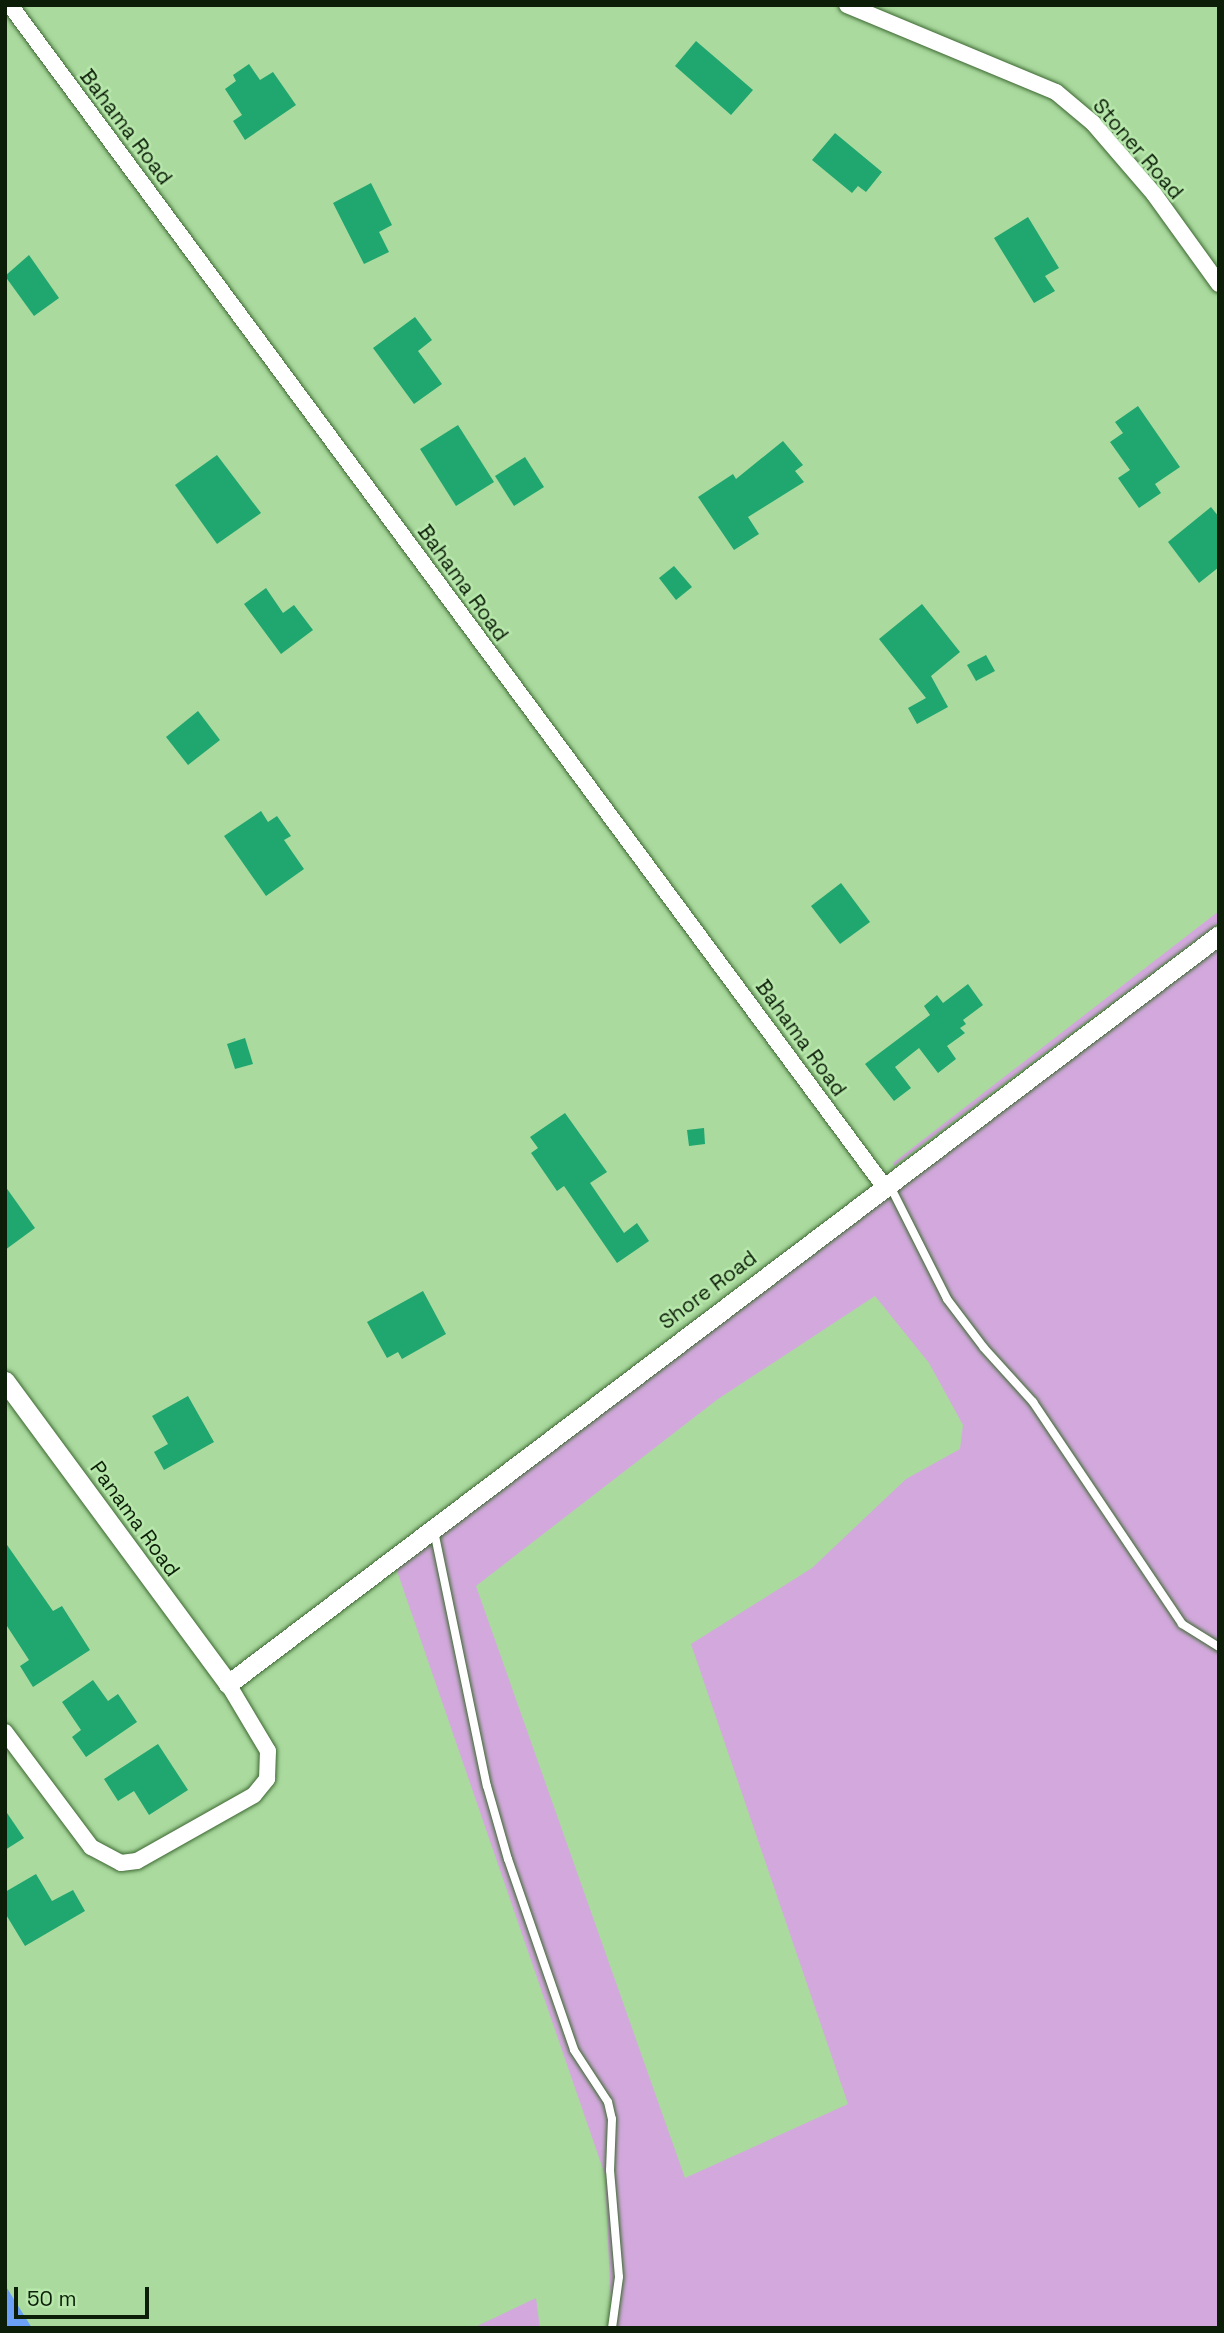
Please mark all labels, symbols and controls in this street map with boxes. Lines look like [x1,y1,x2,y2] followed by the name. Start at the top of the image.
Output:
[74,64,178,190] street label: Bahama Road
[1087,93,1189,205] street label: Stoner Road
[412,520,514,646] street label: Bahama Road
[750,975,852,1101] street label: Bahama Road
[654,1245,762,1335] street label: Shore Road
[85,1456,185,1582] street label: Panama Road
[18,2274,152,2318] scale bar
[27,2285,77,2312] text: 50 m

